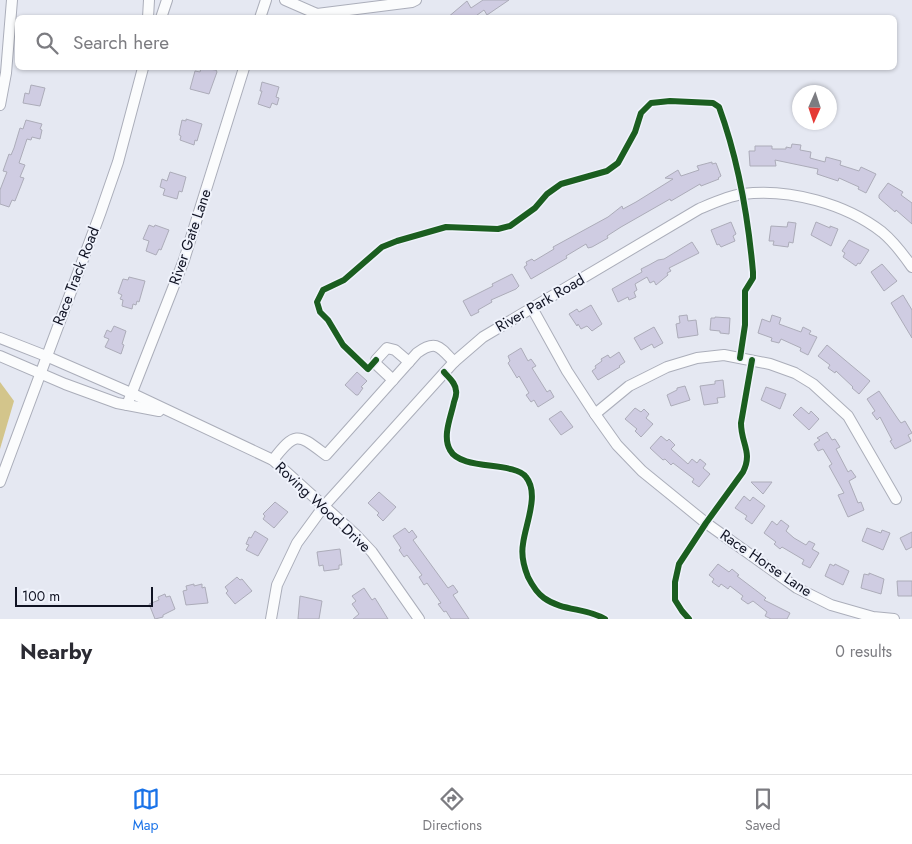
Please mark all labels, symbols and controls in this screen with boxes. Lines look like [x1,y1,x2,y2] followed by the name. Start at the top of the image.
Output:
[15,15,897,70] search box
[33,29,61,57] icon: search
[73,29,169,56] text: Search here
[792,85,837,130] north arrow
[163,186,217,288] street label: River Gate Lane
[47,224,105,328] street label: Race Track Road
[491,269,589,337] street label: River Park Road
[270,457,376,558] street label: Roving Wood Drive
[716,524,817,602] street label: Race Horse Lane
[15,584,152,607] scale bar
[22,586,60,606] text: 100 m
[20,637,92,667] text: Nearby
[835,640,892,663] text: 0 results
[132,785,160,835] tab: Map
[423,785,482,835] tab: Directions
[745,785,780,835] tab: Saved

